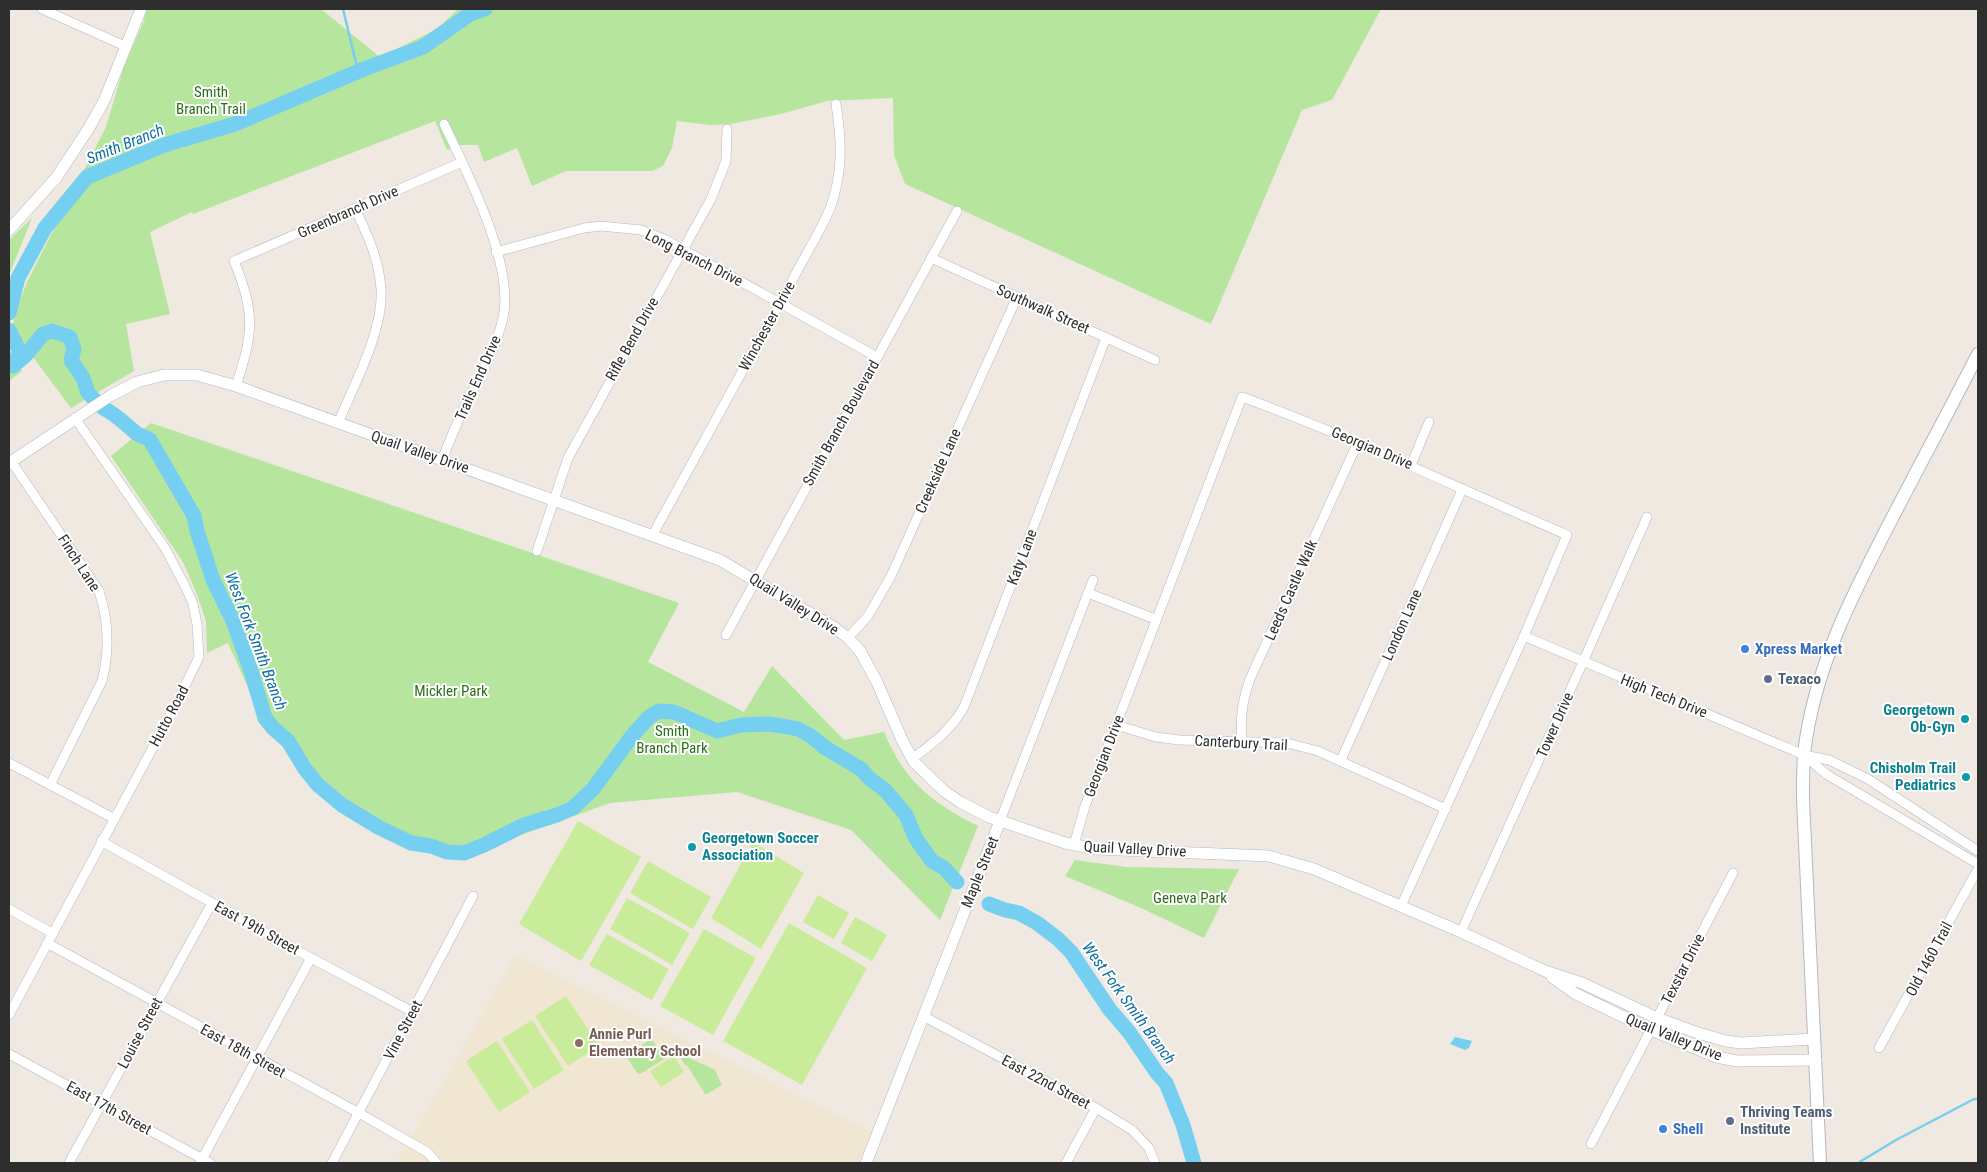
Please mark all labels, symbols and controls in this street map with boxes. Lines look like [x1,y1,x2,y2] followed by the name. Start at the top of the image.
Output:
[176,83,246,118] park label: Smith Branch Trail
[84,120,166,168] water label: Smith Branch
[295,182,401,242] street label: Greenbranch Drive
[642,226,746,290] street label: Long Branch Drive
[735,278,799,374] street label: Winchester Drive
[994,280,1092,338] street label: Southwalk Street
[602,294,662,384] street label: Rifle Bend Drive
[451,333,505,423] street label: Trails End Drive
[799,357,883,489] street label: Smith Branch Boulevard
[1329,423,1415,473] street label: Georgian Drive
[911,426,965,516] street label: Creekside Lane
[369,427,471,477] street label: Quail Valley Drive
[1003,527,1041,587] street label: Katy Lane
[54,531,104,595] street label: Finch Lane
[1261,537,1321,643] street label: Leeds Castle Walk
[221,569,291,713] water label: West Fork Smith Branch
[746,569,842,639] street label: Quail Valley Drive
[1378,587,1426,663] street label: London Lane
[1755,640,1843,658] place label: Xpress Market
[1739,643,1751,655] marker: Xpress Market
[1618,670,1710,722] street label: High Tech Drive
[1778,670,1821,688] place label: Texaco
[1762,673,1774,685] marker: Texaco
[145,682,193,750] street label: Hutto Road
[414,682,488,700] park label: Mickler Park
[1533,690,1577,760] street label: Tower Drive
[1883,701,1955,736] place label: Georgetown Ob-Gyn
[1080,712,1128,800] street label: Georgian Drive
[1959,713,1971,725] marker: Georgetown Ob-Gyn
[636,722,708,757] park label: Smith Branch Park
[1194,732,1288,754] street label: Canterbury Trail
[1870,759,1956,794] place label: Chisholm Trail Pediatrics
[1960,771,1972,783] marker: Chisholm Trail Pediatrics
[702,829,819,864] place label: Georgetown Soccer Association
[958,834,1002,910] street label: Maple Street
[1083,837,1187,861] street label: Quail Valley Drive
[686,841,698,853] marker: Georgetown Soccer Association
[1153,889,1227,907] park label: Geneva Park
[211,897,303,959] street label: East 19th Street
[1902,919,1956,999] street label: Old 1460 Trail
[1657,931,1709,1007] street label: Texstar Drive
[1078,938,1180,1068] water label: West Fork Smith Branch
[114,994,166,1072] street label: Louise Street
[380,997,426,1063] street label: Vine Street
[1623,1009,1725,1065] street label: Quail Valley Drive
[197,1020,289,1082] street label: East 18th Street
[589,1025,701,1060] place label: Annie Purl Elementary School
[573,1037,585,1049] marker: Annie Purl Elementary School
[999,1051,1093,1113] street label: East 22nd Street
[63,1077,155,1139] street label: East 17th Street
[1740,1103,1833,1138] place label: Thriving Teams Institute
[1724,1115,1736,1127] marker: Thriving Teams Institute
[1673,1120,1703,1138] place label: Shell
[1657,1123,1669,1135] marker: Shell

